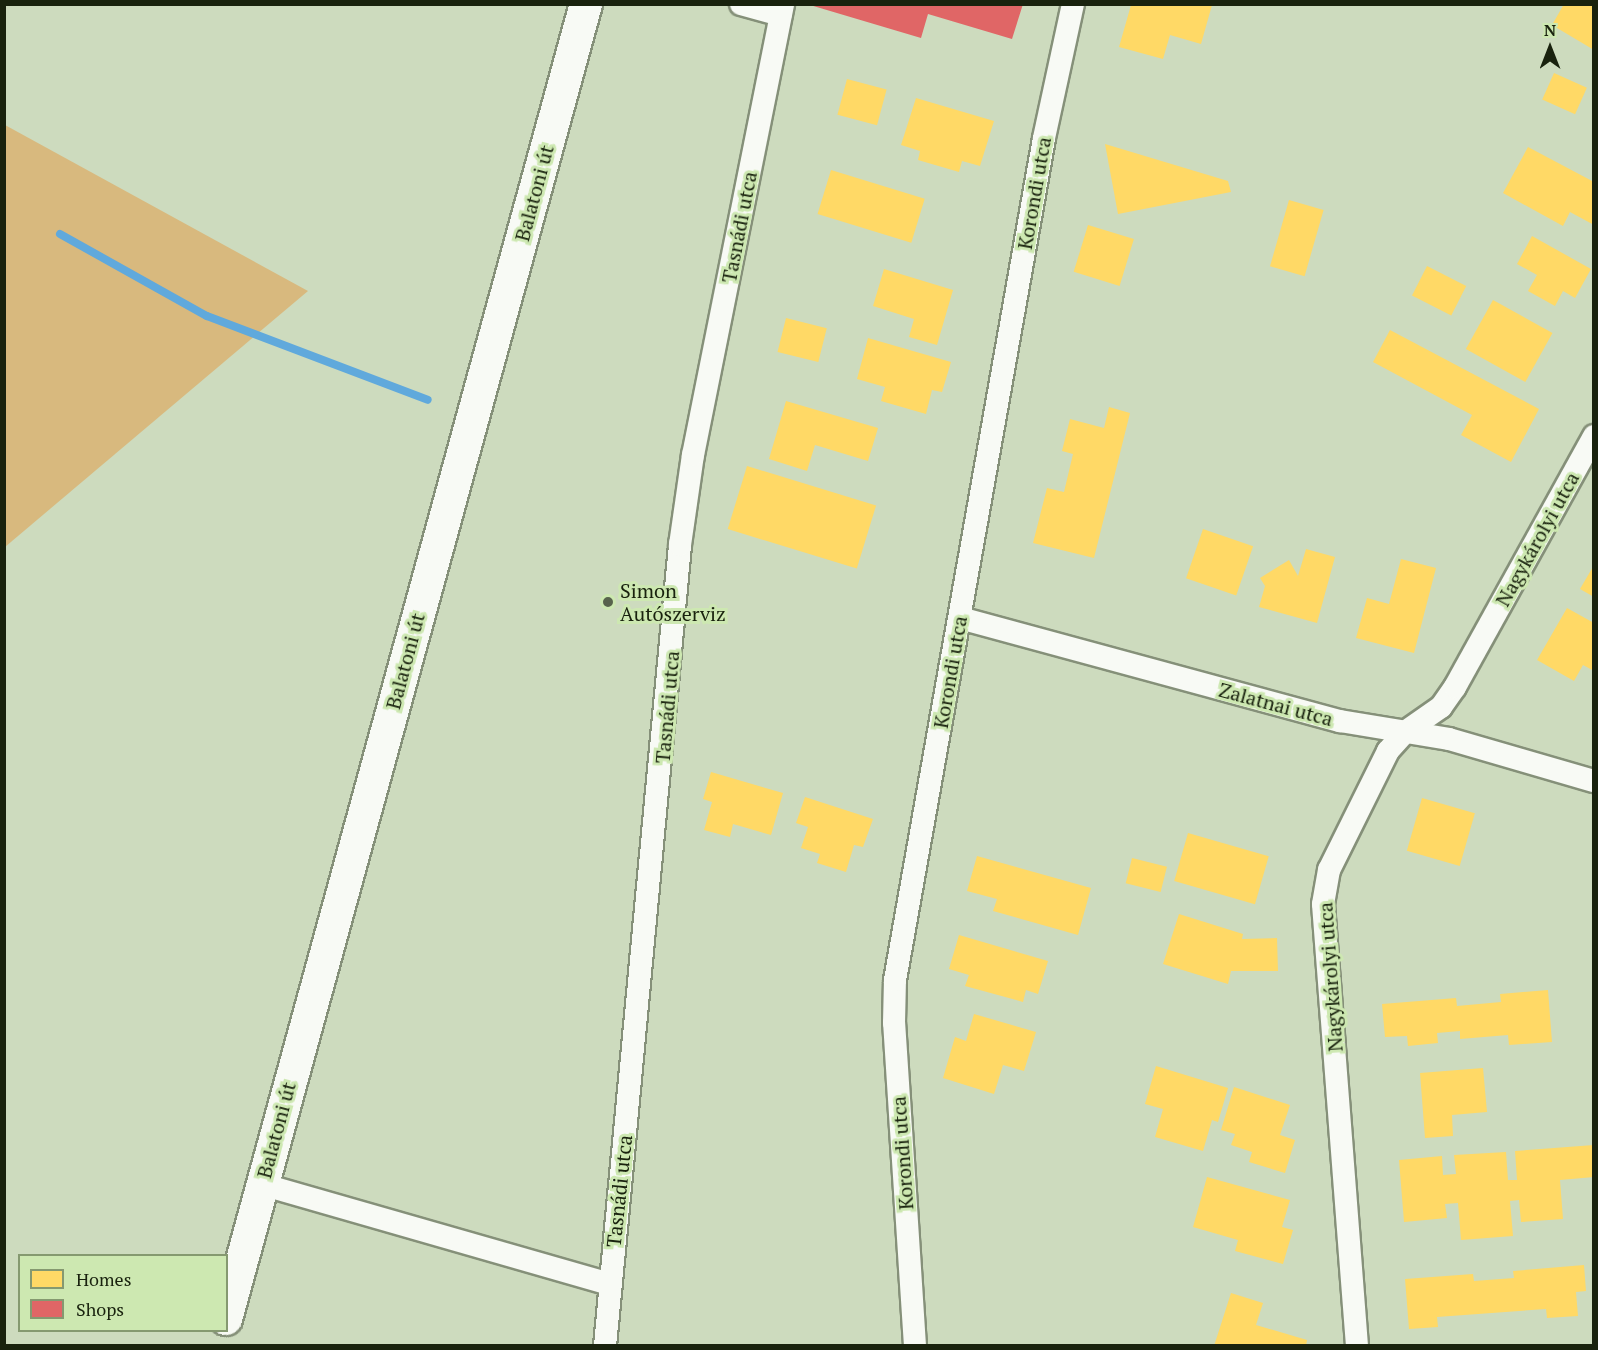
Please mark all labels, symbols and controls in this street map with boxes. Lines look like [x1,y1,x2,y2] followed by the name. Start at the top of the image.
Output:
[1520,18,1580,78] north arrow
[1544,19,1556,41] text: N
[1012,135,1056,251] street label: Korondi utca
[510,142,558,244] street label: Balatoni út
[716,169,762,285] street label: Tasnádi utca
[1490,468,1584,610] street label: Nagykárolyi utca
[620,578,726,625] place label: Simon Autószerviz
[601,595,615,609] marker: Simon Autószerviz
[381,610,429,712] street label: Balatoni út
[928,614,972,730] street label: Korondi utca
[650,650,684,764] street label: Tasnádi utca
[1216,677,1336,731] street label: Zalatnai utca
[1313,901,1347,1053] street label: Nagykárolyi utca
[252,1079,300,1181] street label: Balatoni út
[886,1095,918,1211] street label: Korondi utca
[601,1134,637,1248] street label: Tasnádi utca
[18,1254,228,1332] legend
[76,1267,131,1291] text: Homes
[76,1297,124,1321] text: Shops

